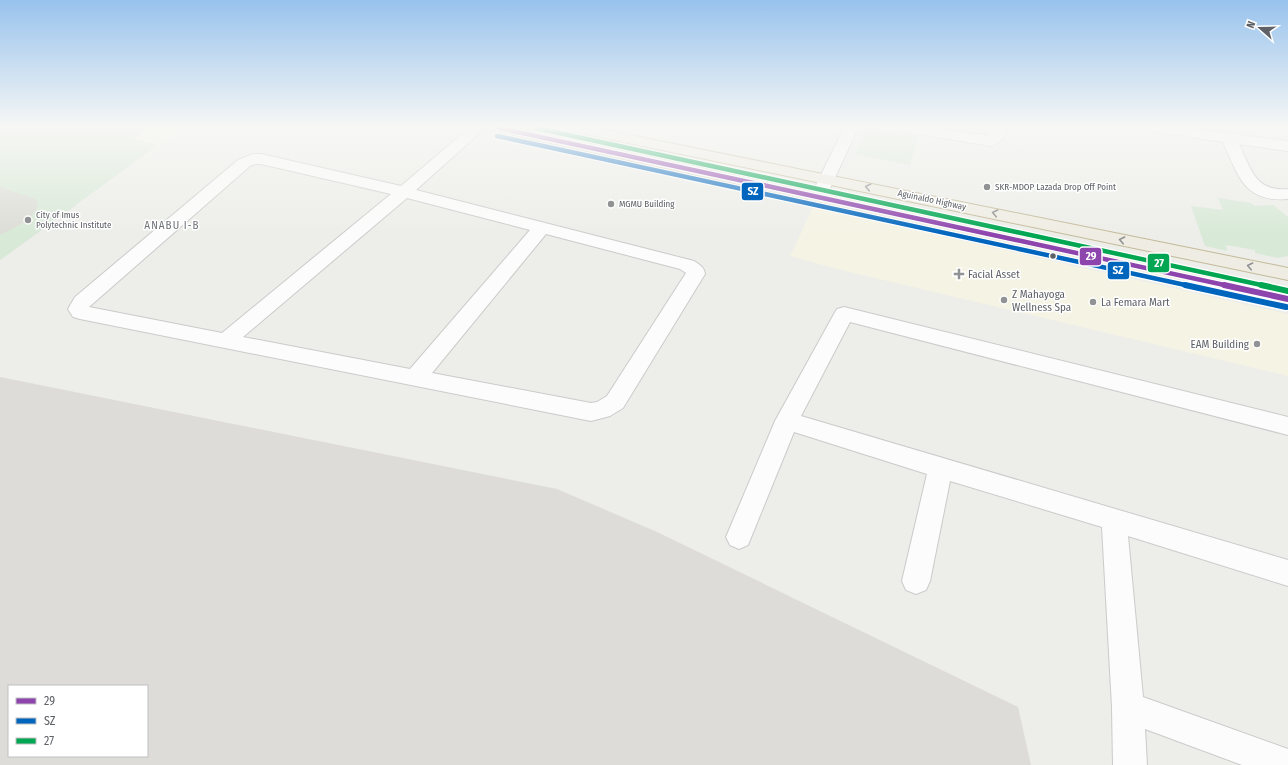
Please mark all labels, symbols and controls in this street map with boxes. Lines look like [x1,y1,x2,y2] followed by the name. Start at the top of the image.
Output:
[1240,8,1280,48] north arrow
[1244,19,1258,30] text: N
[741,182,764,201] line badge: SZ
[982,182,992,192] marker: SKR-MDOP Lazada Drop Off Point
[995,182,1116,192] place label: SKR-MDOP Lazada Drop Off Point
[865,183,871,191] one-way arrow
[748,185,759,198] text: SZ
[897,188,967,212] street label: Aguinaldo Highway
[606,199,616,209] marker: MGMU Building
[619,199,675,209] place label: MGMU Building
[36,210,112,230] place label: City of Imus Polytechnic Institute
[992,210,998,218] one-way arrow
[23,215,33,225] marker: City of Imus Polytechnic Institute
[144,219,200,232] district label: ANABU I-B
[1119,236,1126,244] one-way arrow
[1079,247,1102,266] line badge: 29
[1085,250,1097,263] text: 29
[1048,251,1058,261] unlabelled marker
[1147,253,1170,273] line badge: 27
[1153,257,1164,270] text: 27
[1107,261,1130,280] line badge: SZ
[1247,262,1253,270] one-way arrow
[1113,264,1124,277] text: SZ
[953,268,965,280] marker: Facial Asset
[968,268,1020,281] place label: Facial Asset
[1012,288,1071,314] place label: Z Mahayoga Wellness Spa
[999,295,1009,305] marker: Z Mahayoga Wellness Spa
[1101,296,1170,309] place label: La Femara Mart
[1088,297,1098,307] marker: La Femara Mart
[1191,338,1250,351] place label: EAM Building
[1252,339,1262,349] marker: EAM Building
[8,685,148,757] legend
[44,694,55,708] text: 29
[44,714,56,728] text: SZ
[44,734,54,748] text: 27

